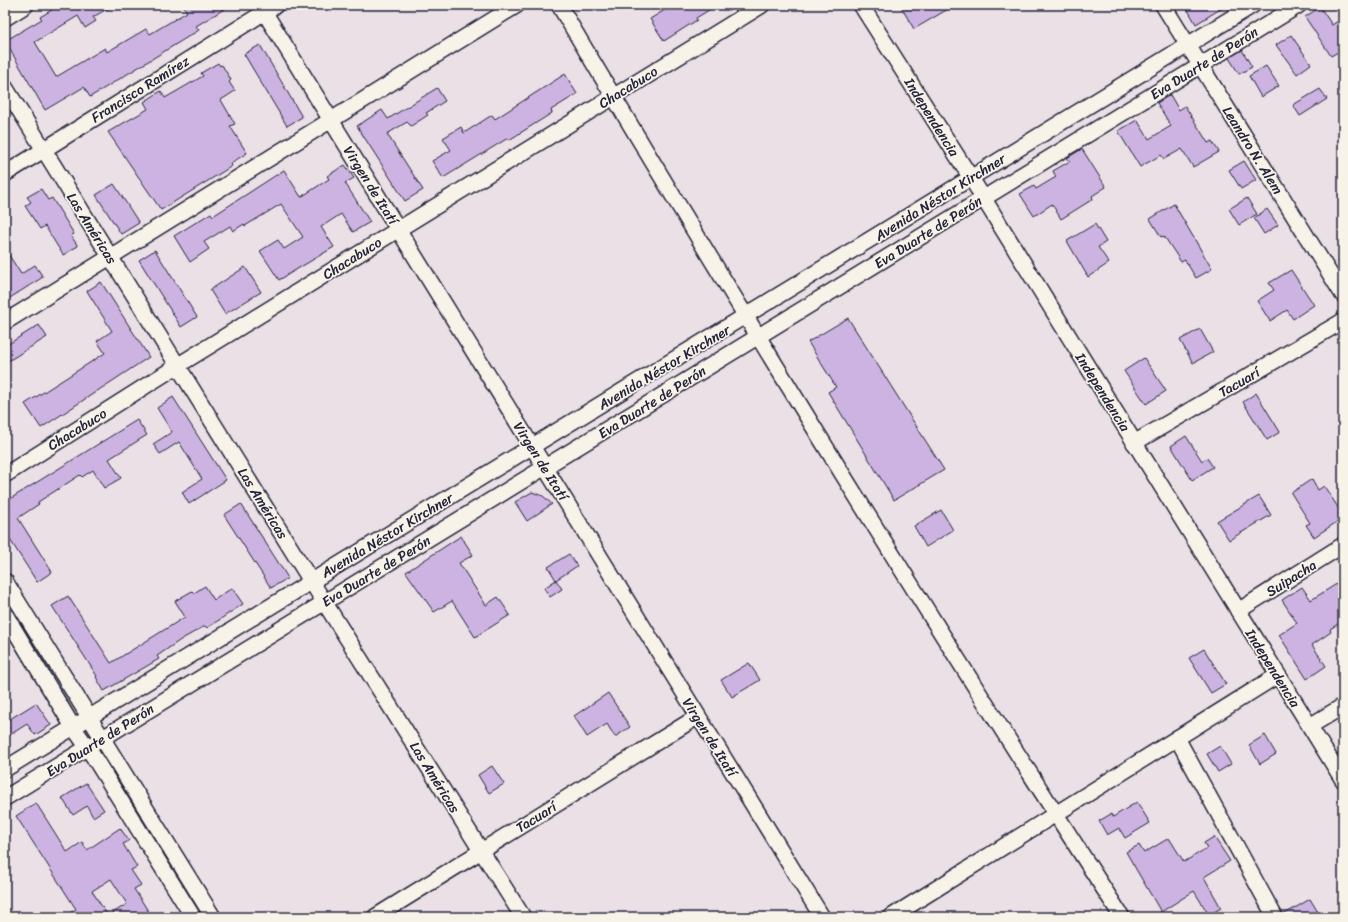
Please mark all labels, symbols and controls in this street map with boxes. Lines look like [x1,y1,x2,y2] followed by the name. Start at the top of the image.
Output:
[1145,20,1264,107] street label: Eva Duarte de Perón
[86,49,195,130] street label: Francisco Ramírez
[594,59,663,116] street label: Chacabuco
[897,72,966,163] street label: Independencia
[1215,101,1290,200] street label: Leandro N. Alem
[336,141,406,232] street label: Virgen de Itatí
[869,146,1012,249] street label: Avenida Néstor Kirchner
[60,187,124,270] street label: Las Américas
[869,189,988,276] street label: Eva Duarte de Perón
[318,230,387,287] street label: Chacabuco
[592,317,736,417] street label: Avenida Néstor Kirchner
[1068,347,1137,438] street label: Independencia
[593,359,712,446] street label: Eva Duarte de Perón
[1214,359,1267,404] street label: Tacuarí
[43,401,112,458] street label: Chacabuco
[506,417,576,508] street label: Virgen de Itatí
[231,462,295,545] street label: Las Américas
[315,485,459,585] street label: Avenida Néstor Kirchner
[317,529,436,614] street label: Eva Duarte de Perón
[1261,553,1322,604] street label: Suipacha
[1238,623,1307,714] street label: Independencia
[675,693,745,784] street label: Virgen de Itatí
[41,697,160,784] street label: Eva Duarte de Perón
[403,736,467,819] street label: Las Américas
[511,794,564,840] street label: Tacuarí

